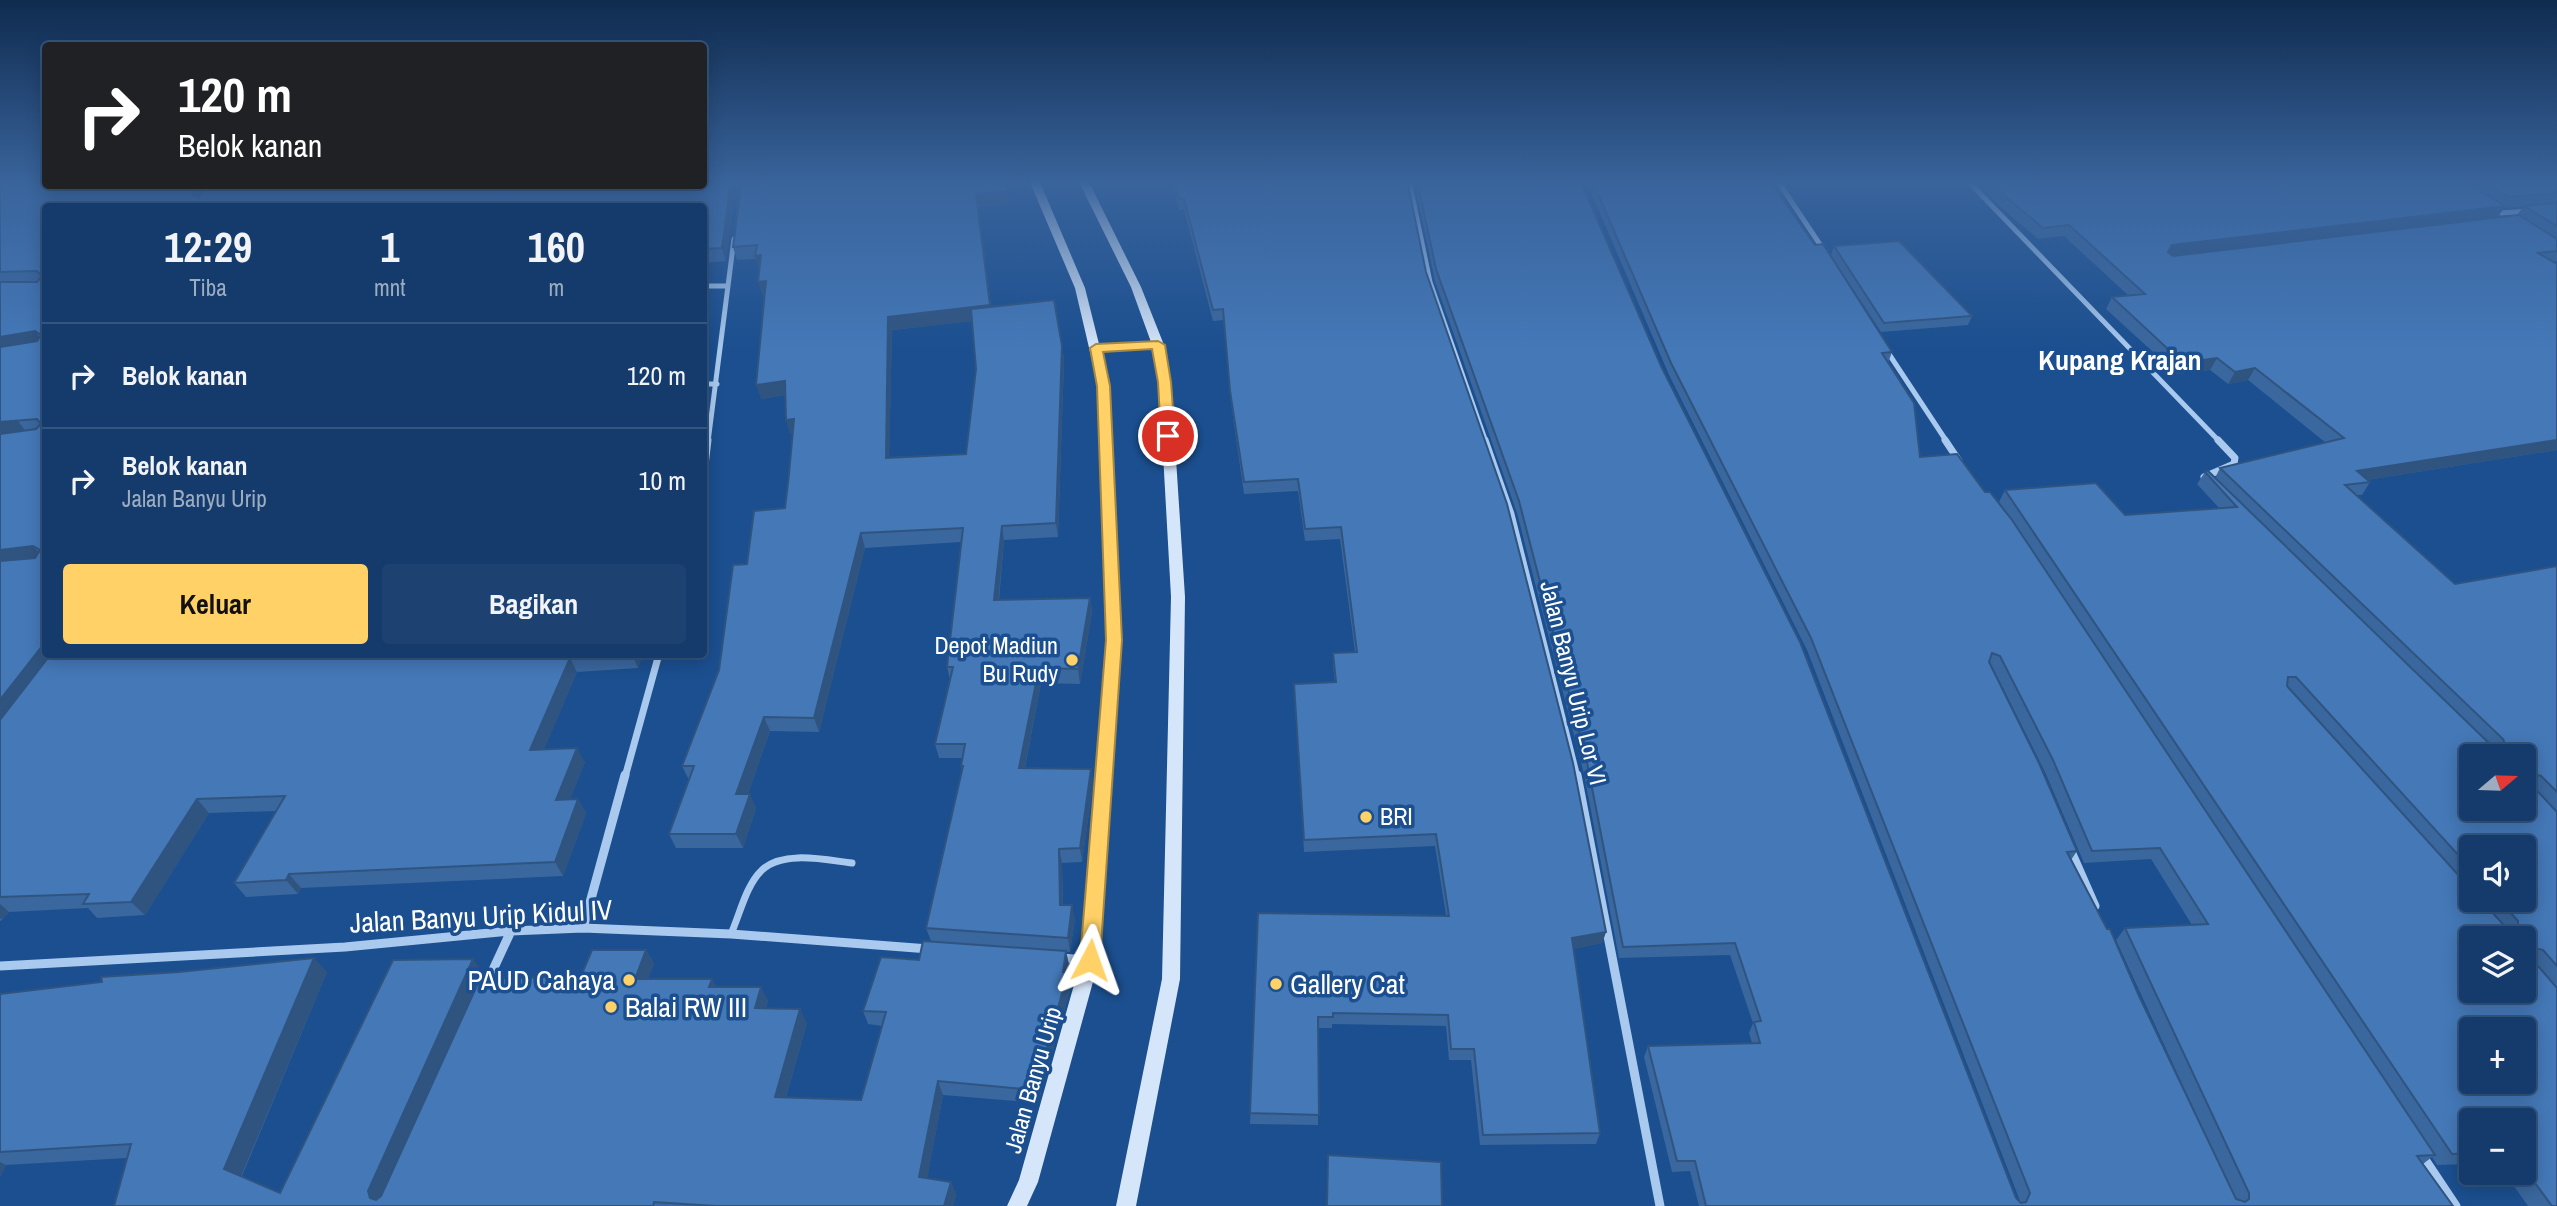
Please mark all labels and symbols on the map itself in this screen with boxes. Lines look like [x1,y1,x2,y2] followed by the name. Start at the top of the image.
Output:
[2038,341,2202,379] district label: Kupang Krajan
[1138,406,1198,466] pin
[1533,578,1615,788] street label: Jalan Banyu Urip Lor VI
[934,629,1058,689] place label: Depot Madiun Bu Rudy
[1064,652,1080,668] marker: Depot Madiun Bu Rudy
[2459,744,2536,821] north arrow
[1380,800,1413,832] place label: BRI
[1358,809,1374,825] marker: BRI
[349,890,614,942] street label: Jalan Banyu Urip Kidul IV
[1053,923,1127,997] position arrow
[467,961,615,999] place label: PAUD Cahaya
[1290,965,1405,1003] place label: Gallery Cat
[621,972,637,988] marker: PAUD Cahaya
[1268,976,1284,992] marker: Gallery Cat
[625,988,747,1026] place label: Balai RW III
[603,999,619,1015] marker: Balai RW III
[996,1003,1068,1157] street label: Jalan Banyu Urip

